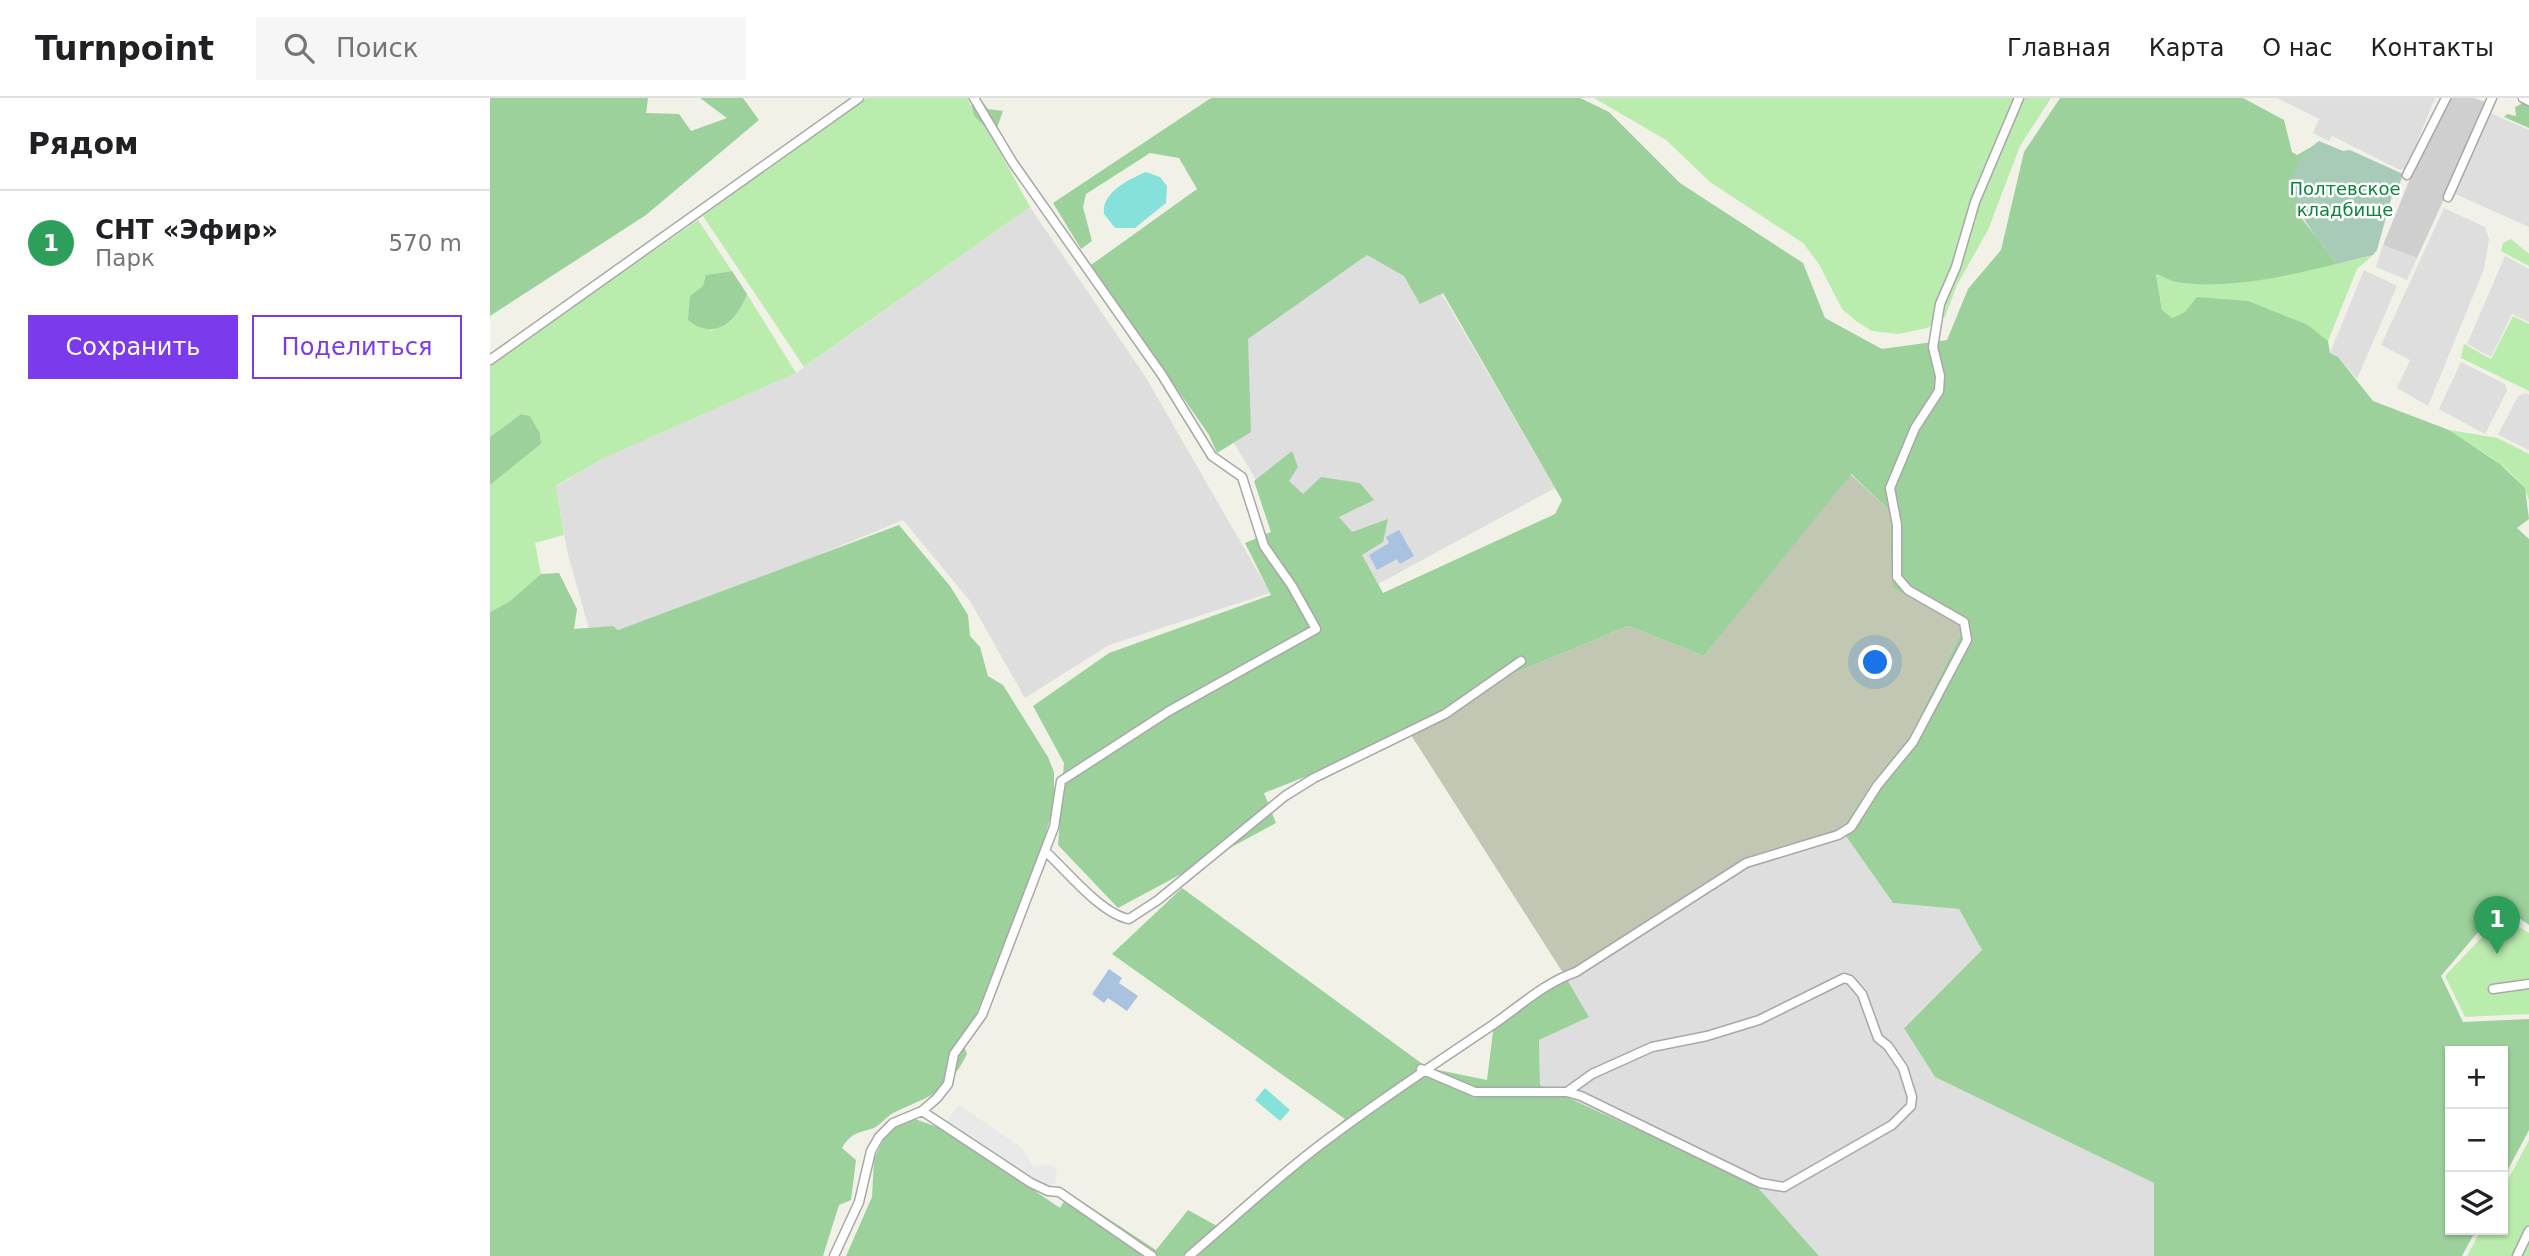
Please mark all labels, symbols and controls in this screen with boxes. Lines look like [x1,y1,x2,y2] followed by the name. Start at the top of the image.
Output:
[256,17,746,80] search box
[35,29,214,68] text: Turnpoint
[280,29,318,67] icon: search
[336,33,418,63] text: Поиск
[2007,34,2111,62] text: Главная
[2149,34,2224,62] text: Карта
[2262,34,2332,62] text: О нас
[2370,34,2494,62] text: Контакты
[28,126,139,161] text: Рядом
[2289,178,2401,220] park label: Полтевское кладбище
[95,215,278,245] text: СНТ «Эфир»
[43,230,59,256] text: 1
[388,230,462,256] text: 570 m
[95,245,155,271] text: Парк
[28,315,238,379] button: Сохранить
[252,315,462,379] button: Поделиться
[1858,645,1892,679] your location
[2474,896,2520,954] pin: 1
[2445,1046,2508,1235] map controls
[2445,1046,2508,1109] button: +
[2445,1109,2508,1172] button: −
[2445,1172,2508,1235] button: layers

